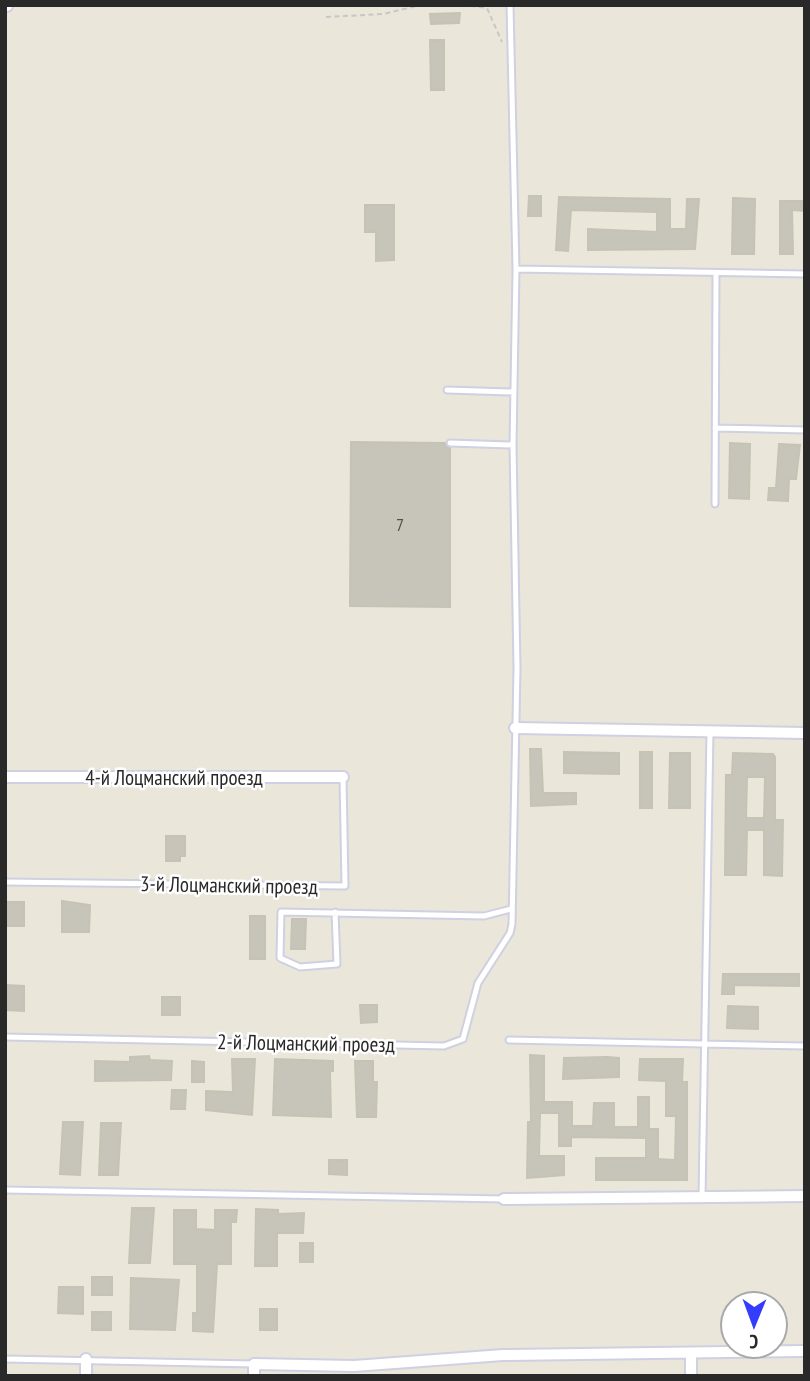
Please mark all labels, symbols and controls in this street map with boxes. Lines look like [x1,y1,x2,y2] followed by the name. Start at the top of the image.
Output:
[396,513,404,536] house number: 7
[85,764,263,791] street label: 4-й Лоцманский проезд
[140,870,318,900] street label: 3-й Лоцманский проезд
[217,1028,395,1058] street label: 2-й Лоцманский проезд
[719,1290,789,1360] north arrow
[749,1330,758,1354] text: С

